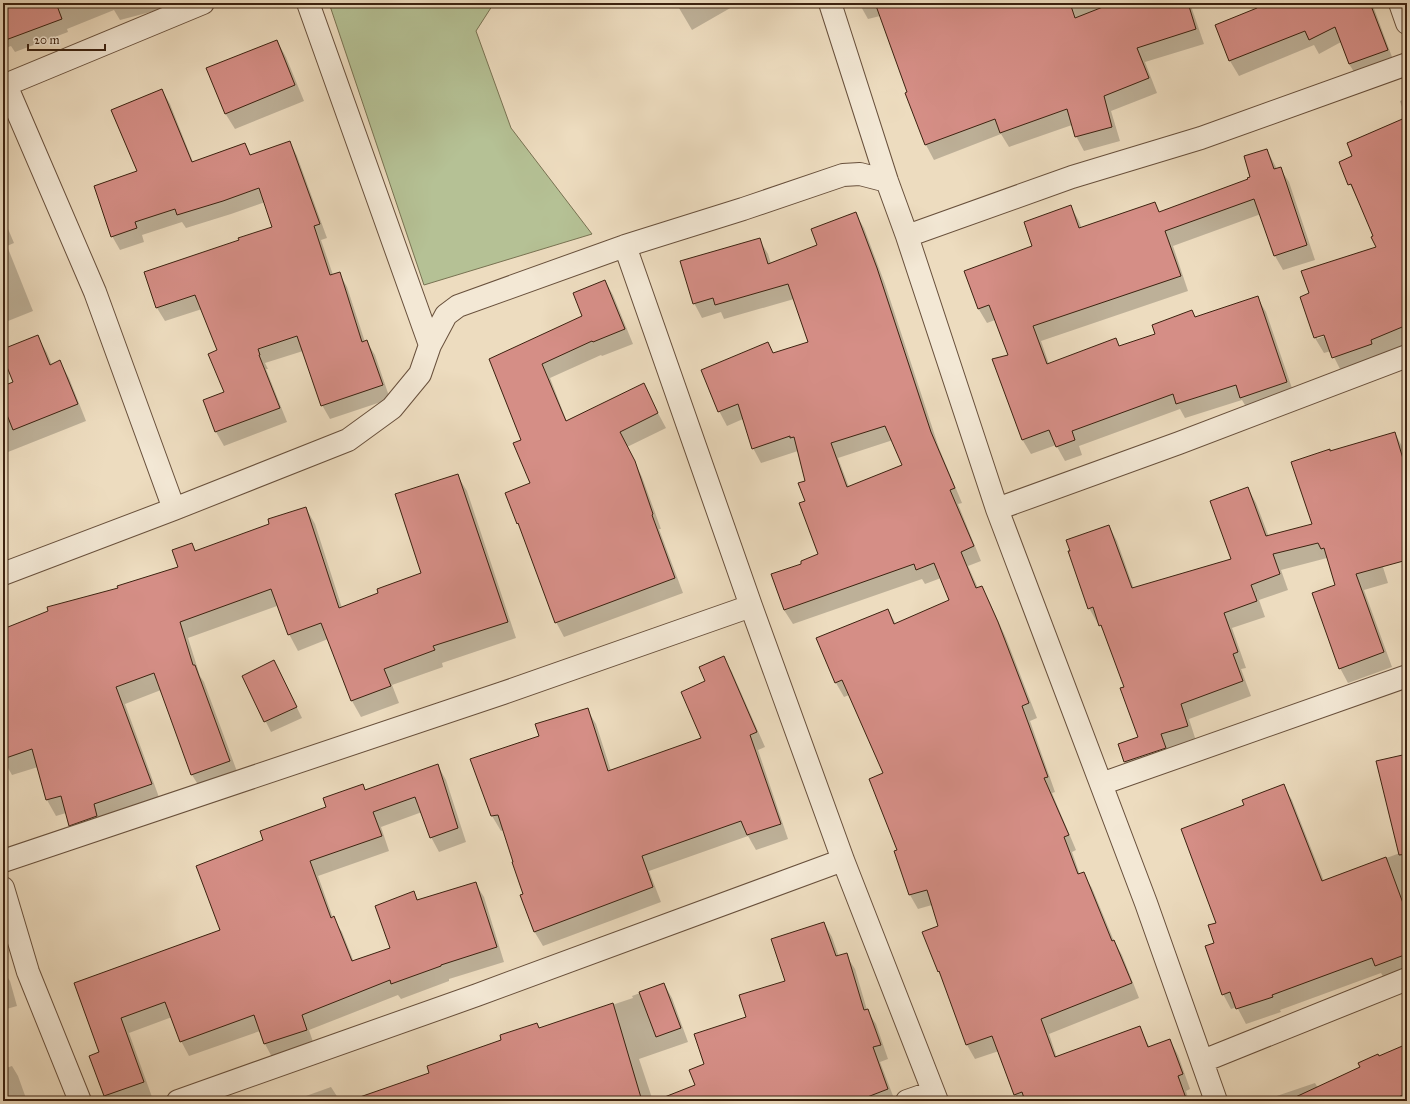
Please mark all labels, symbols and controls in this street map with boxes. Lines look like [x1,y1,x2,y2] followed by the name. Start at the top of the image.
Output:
[28,26,105,52] scale bar
[34,33,60,47] text: 20 m

